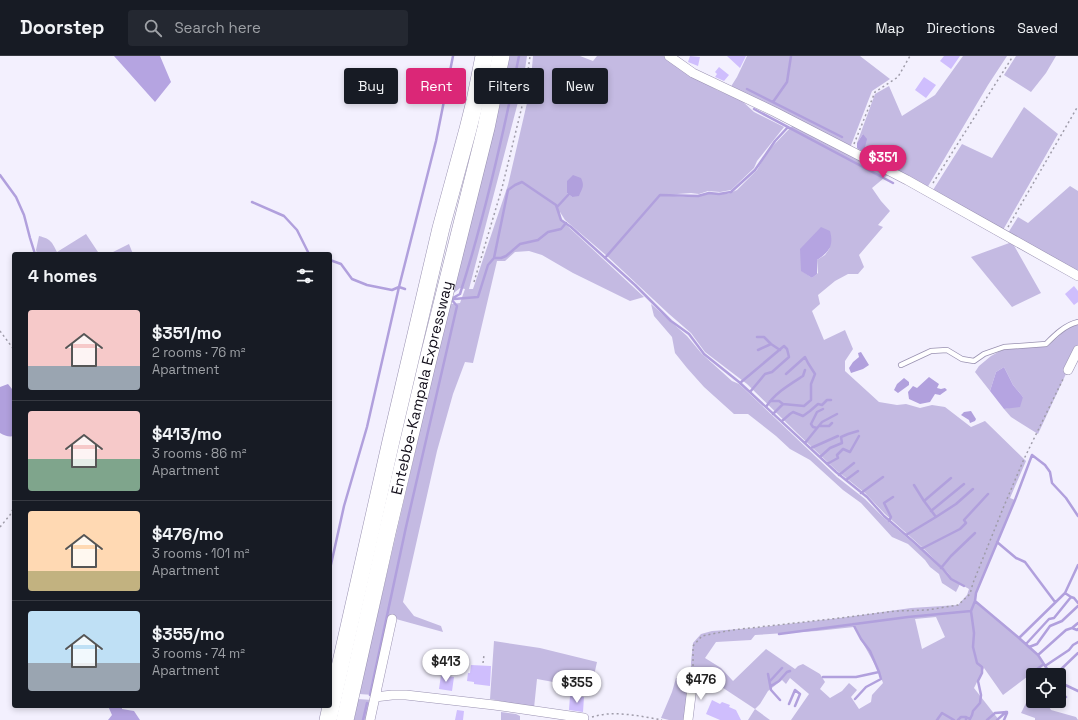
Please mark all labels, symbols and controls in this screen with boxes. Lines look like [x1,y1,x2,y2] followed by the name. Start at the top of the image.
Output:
[128,10,408,46] search box
[20,15,104,40] text: Doorstep
[142,17,164,39] icon: search
[174,18,261,37] text: Search here
[875,19,905,37] text: Map
[927,19,995,37] text: Directions
[1017,19,1058,37] text: Saved
[344,68,398,104] chip: Buy
[406,68,466,104] chip: Rent
[474,68,544,104] chip: Filters
[552,68,608,104] chip: New
[859,145,907,179] pin: $351
[868,149,898,166] text: $351
[28,265,97,287] text: 4 homes
[294,265,316,287] icon: filters
[386,279,456,497] street label: Entebbe-Kampala Expressway
[152,322,222,344] text: $351/mo
[60,326,108,374] icon: home
[152,344,246,361] text: 2 rooms · 76 m²
[152,361,220,378] text: Apartment
[152,423,222,445] text: $413/mo
[60,427,108,475] icon: home
[152,445,246,462] text: 3 rooms · 86 m²
[152,462,220,479] text: Apartment
[152,523,224,545] text: $476/mo
[60,527,108,575] icon: home
[152,545,250,562] text: 3 rooms · 101 m²
[152,562,220,579] text: Apartment
[152,623,225,645] text: $355/mo
[60,627,108,675] icon: home
[152,645,245,662] text: 3 rooms · 74 m²
[422,649,470,683] pin: $413
[431,653,461,670] text: $413
[152,662,220,679] text: Apartment
[677,667,725,701] pin: $476
[1026,668,1066,708] map controls
[1026,668,1066,708] button: locate
[553,670,601,704] pin: $355
[686,671,716,688] text: $476
[561,674,593,691] text: $355

